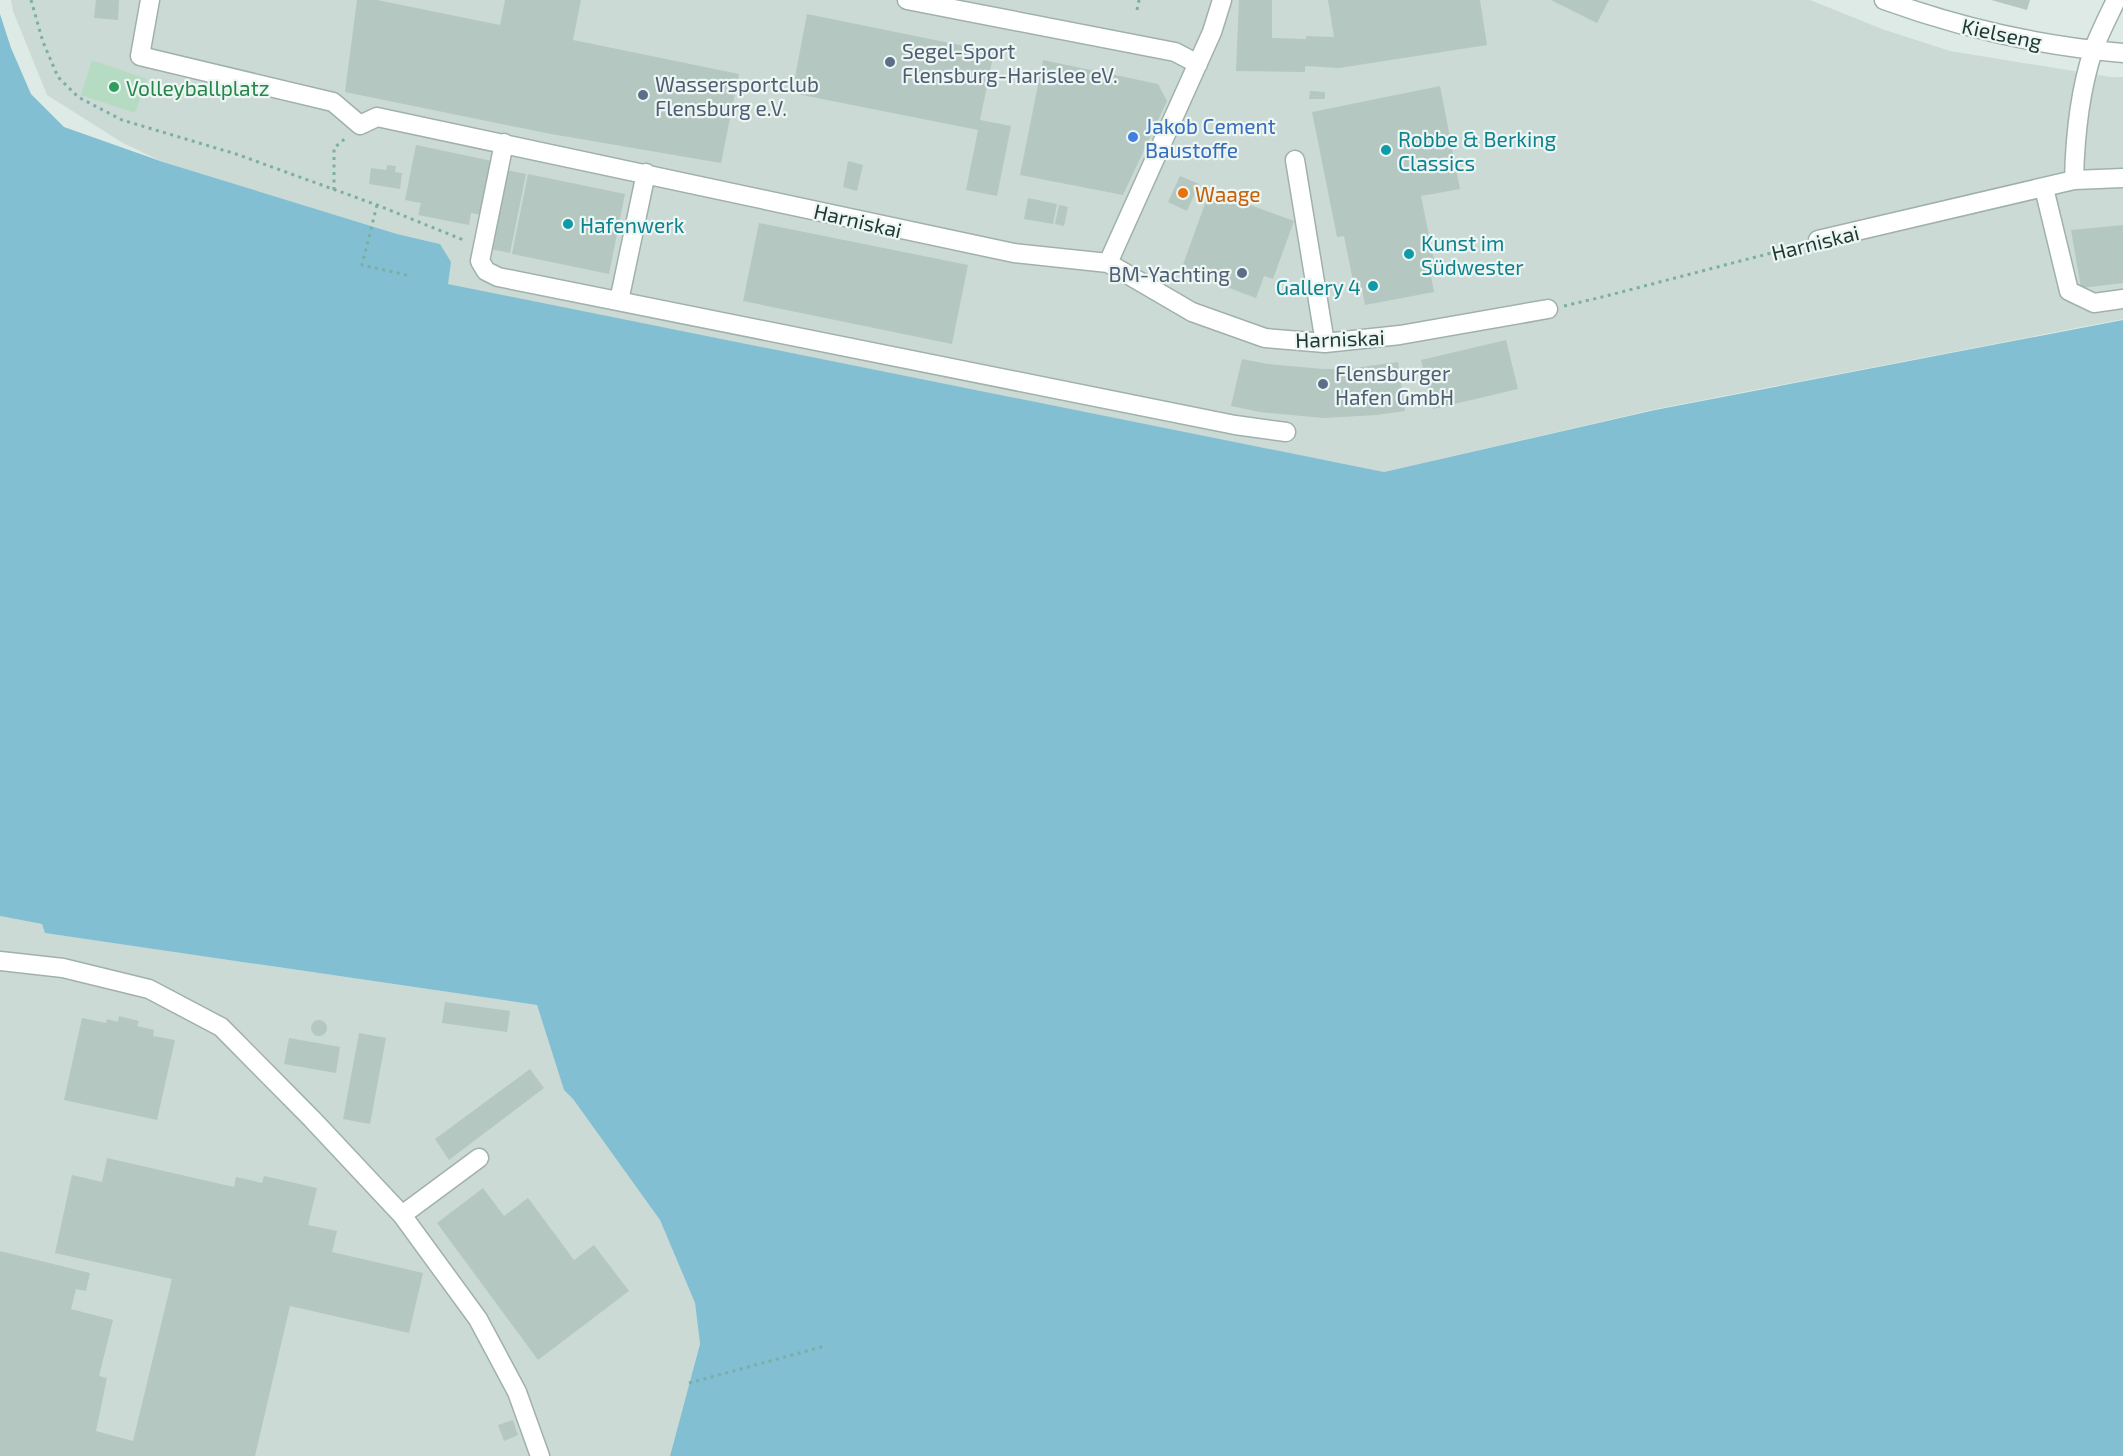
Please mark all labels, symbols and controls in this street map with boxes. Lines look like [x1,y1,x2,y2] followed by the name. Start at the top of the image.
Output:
[1960,12,2044,54] street label: Kielseng
[902,38,1118,87] place label: Segel-Sport Flensburg-Harislee eV.
[883,55,897,69] marker: Segel-Sport Flensburg-Harislee eV.
[655,71,819,120] place label: Wassersportclub Flensburg e.V.
[126,75,269,100] place label: Volleyballplatz
[107,80,121,94] marker: Volleyballplatz
[636,88,650,102] marker: Wassersportclub Flensburg e.V.
[1145,113,1276,162] place label: Jakob Cement Baustoffe
[1398,126,1556,175] place label: Robbe & Berking Classics
[1126,130,1140,144] marker: Jakob Cement Baustoffe
[1379,143,1393,157] marker: Robbe & Berking Classics
[1195,181,1261,206] place label: Waage
[1176,186,1190,200] marker: Waage
[812,198,904,242] street label: Harniskai
[580,212,685,237] place label: Hafenwerk
[561,217,575,231] marker: Hafenwerk
[1769,219,1861,265] street label: Harniskai
[1421,230,1524,279] place label: Kunst im Südwester
[1402,247,1416,261] marker: Kunst im Südwester
[1108,261,1230,286] place label: BM-Yachting
[1235,266,1249,280] marker: BM-Yachting
[1276,274,1361,299] place label: Gallery 4
[1366,279,1380,293] marker: Gallery 4
[1295,324,1385,352] street label: Harniskai
[1335,360,1454,409] place label: Flensburger Hafen GmbH
[1316,377,1330,391] marker: Flensburger Hafen GmbH

